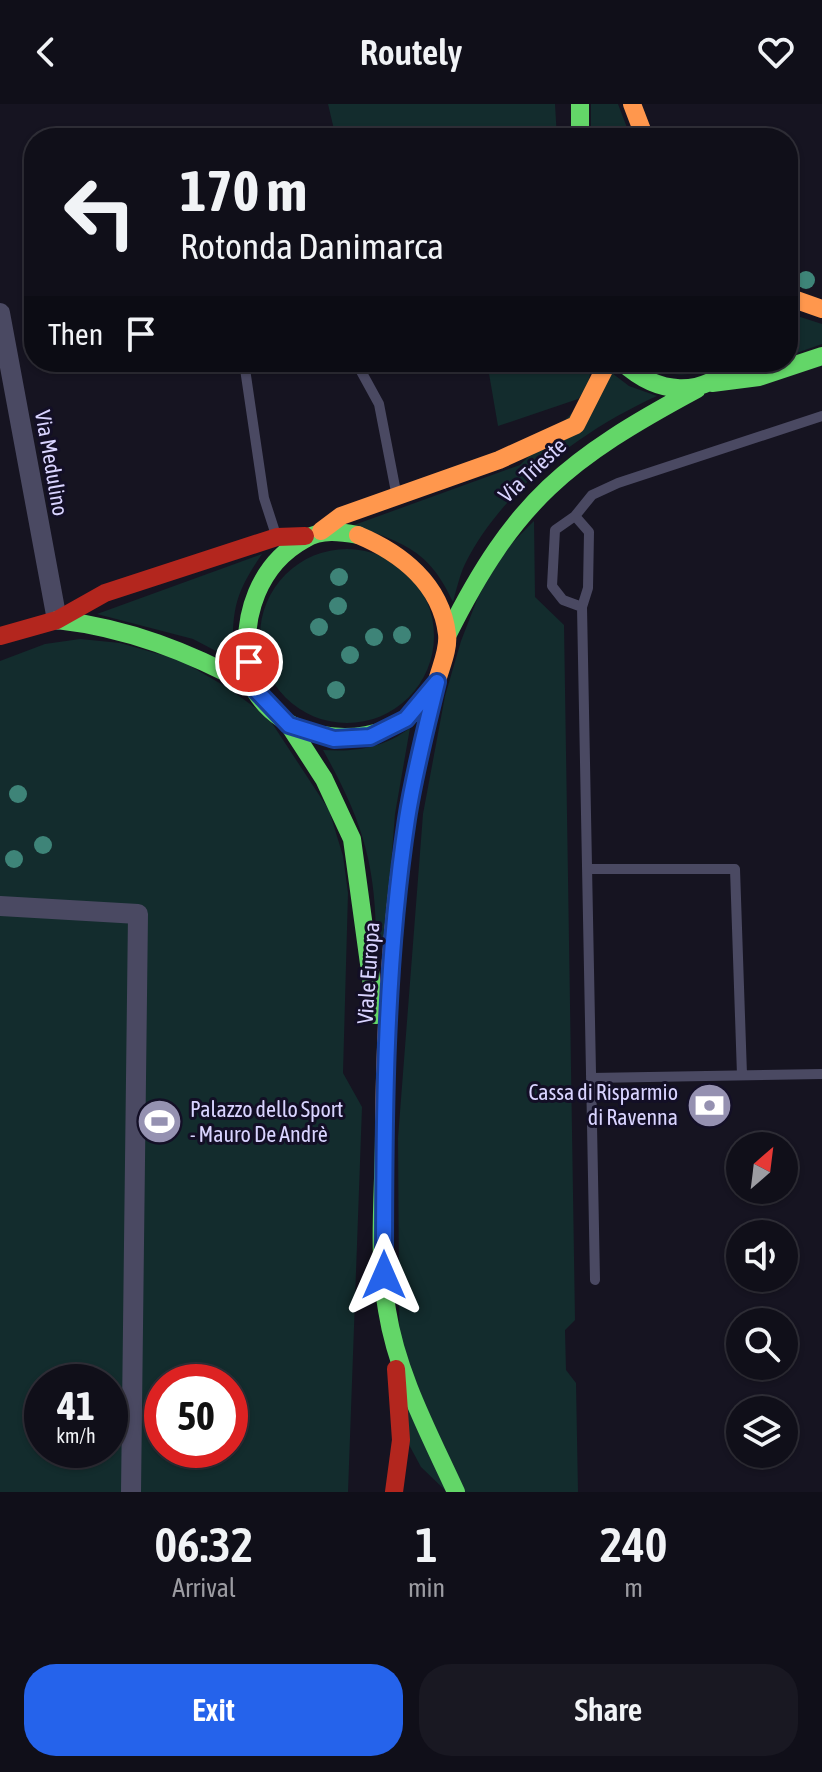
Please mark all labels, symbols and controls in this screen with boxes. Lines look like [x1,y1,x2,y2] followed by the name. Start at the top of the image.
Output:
[24,30,68,74] icon: back
[754,30,798,74] icon: heart
[360,31,462,73] text: Routely
[180,159,307,223] text: 170 m
[48,160,152,264] icon: left
[180,225,444,267] text: Rotonda Danimarca
[119,312,163,356] icon: arrive
[48,317,103,351] text: Then
[30,408,74,518] street label: Via Medulino
[493,432,571,508] street label: Via Trieste
[215,628,283,696] pin
[227,640,271,684] icon: arrive
[351,921,385,1025] street label: Viale Europa
[528,1079,678,1130] place label: Cassa di Risparmio di Ravenna
[685,1081,733,1129] bank icon: Cassa di Risparmio di Ravenna
[190,1096,343,1147] place label: Palazzo dello Sport - Mauro De Andrè
[135,1098,183,1146] sports icon: Palazzo dello Sport - Mauro De Andrè
[726,1132,798,1204] north arrow
[726,1132,798,1468] map controls
[726,1220,798,1292] button: sound
[342,1233,426,1317] position arrow
[726,1308,798,1380] button: search
[144,1364,248,1468] speed limit sign: 50
[57,1383,95,1428] text: 41
[726,1396,798,1468] button: layers
[56,1424,96,1447] text: km/h
[155,1517,253,1572] text: 06:32
[415,1517,438,1572] text: 1
[600,1517,667,1572] text: 240
[172,1573,236,1603] text: Arrival
[408,1573,445,1603] text: min
[624,1573,643,1603] text: m
[24,1664,403,1756] button: Exit
[419,1664,798,1756] button: Share

